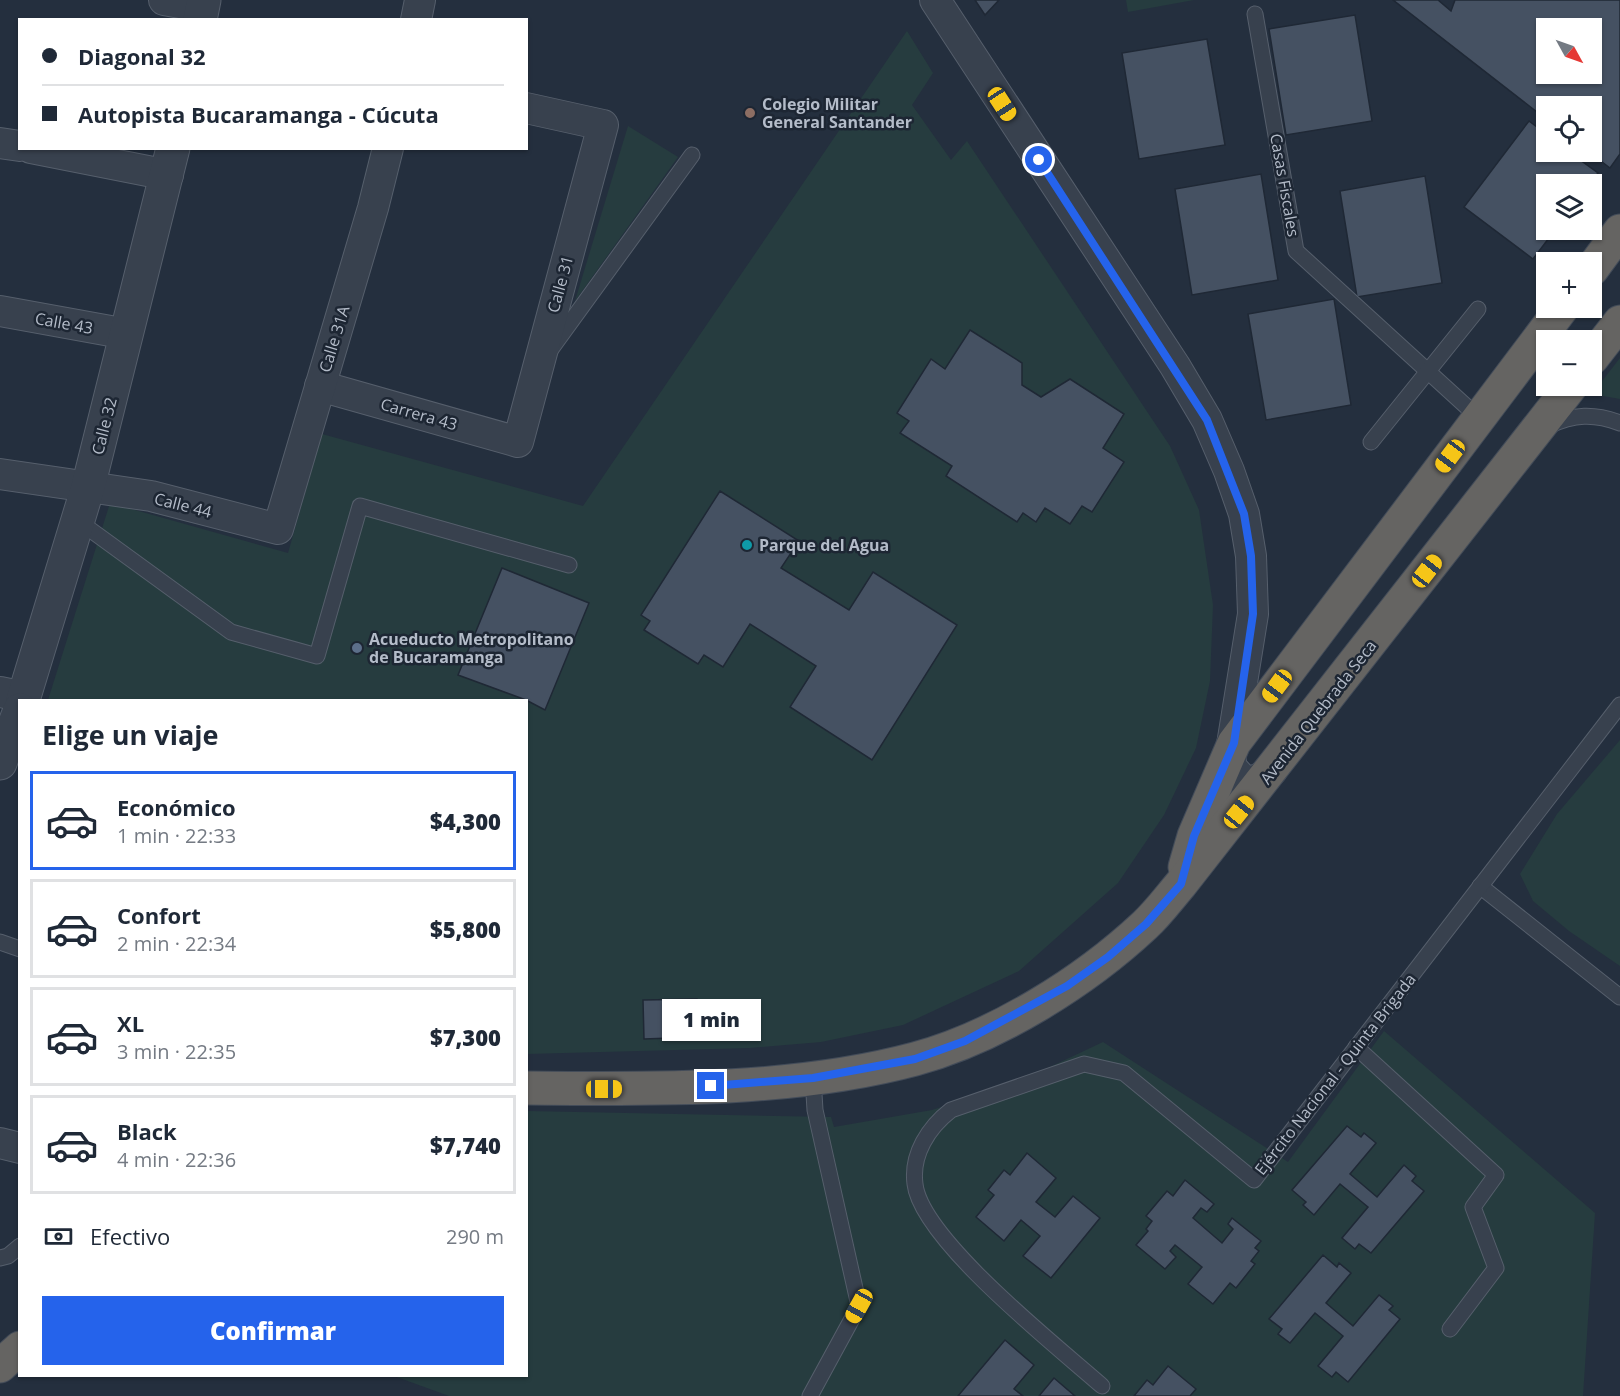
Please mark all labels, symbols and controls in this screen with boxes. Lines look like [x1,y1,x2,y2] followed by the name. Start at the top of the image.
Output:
[1536,18,1602,84] north arrow
[1536,18,1602,396] map controls
[78,41,206,71] text: Diagonal 32
[985,84,1019,124] car
[762,93,912,133] place label: Colegio Militar General Santander
[1536,96,1602,162] button: locate
[78,99,439,129] text: Autopista Bucaramanga - Cúcuta
[743,106,757,120] marker: Colegio Militar General Santander
[1265,132,1305,238] street label: Casas Fiscales
[1025,146,1052,173] route start
[1536,174,1602,240] button: layers
[1536,252,1602,318] button: +
[542,253,578,315] street label: Calle 31
[313,302,355,375] street label: Calle 31A
[33,307,95,339] street label: Calle 43
[1536,330,1602,396] button: −
[378,393,460,435] street label: Carrera 43
[86,395,122,457] street label: Calle 32
[1432,436,1468,476] car
[152,487,214,523] street label: Calle 44
[759,534,889,556] place label: Parque del Agua
[740,538,754,552] marker: Parque del Agua
[1409,551,1445,591] car
[369,628,574,668] place label: Acueducto Metropolitano de Bucaramanga
[1255,635,1381,789] street label: Avenida Quebrada Seca
[350,641,364,655] marker: Acueducto Metropolitano de Bucaramanga
[1259,666,1295,706] car
[42,716,218,753] text: Elige un viaje
[117,792,236,822] text: Económico
[1221,792,1257,832] car
[45,794,99,848] icon: car
[430,806,501,836] text: $4,300
[117,822,236,849] text: 1 min · 22:33
[117,900,201,930] text: Confort
[45,902,99,956] icon: car
[430,914,501,944] text: $5,800
[117,930,236,957] text: 2 min · 22:34
[1249,969,1421,1179] street label: Ejército Nacional - Quinta Brigada
[662,999,760,1041] callout: 1 min
[683,1006,740,1033] text: 1 min
[117,1008,144,1038] text: XL
[45,1010,99,1064] icon: car
[430,1022,501,1052] text: $7,300
[117,1038,236,1065] text: 3 min · 22:35
[697,1072,724,1099] route end
[586,1080,622,1098] car
[117,1116,177,1146] text: Black
[45,1118,99,1172] icon: car
[430,1130,501,1160] text: $7,740
[117,1146,236,1173] text: 4 min · 22:36
[42,1220,75,1253] icon: cash
[90,1221,170,1251] text: Efectivo
[446,1223,504,1250] text: 290 m
[842,1286,876,1326] car
[42,1296,504,1365] button: Confirmar

